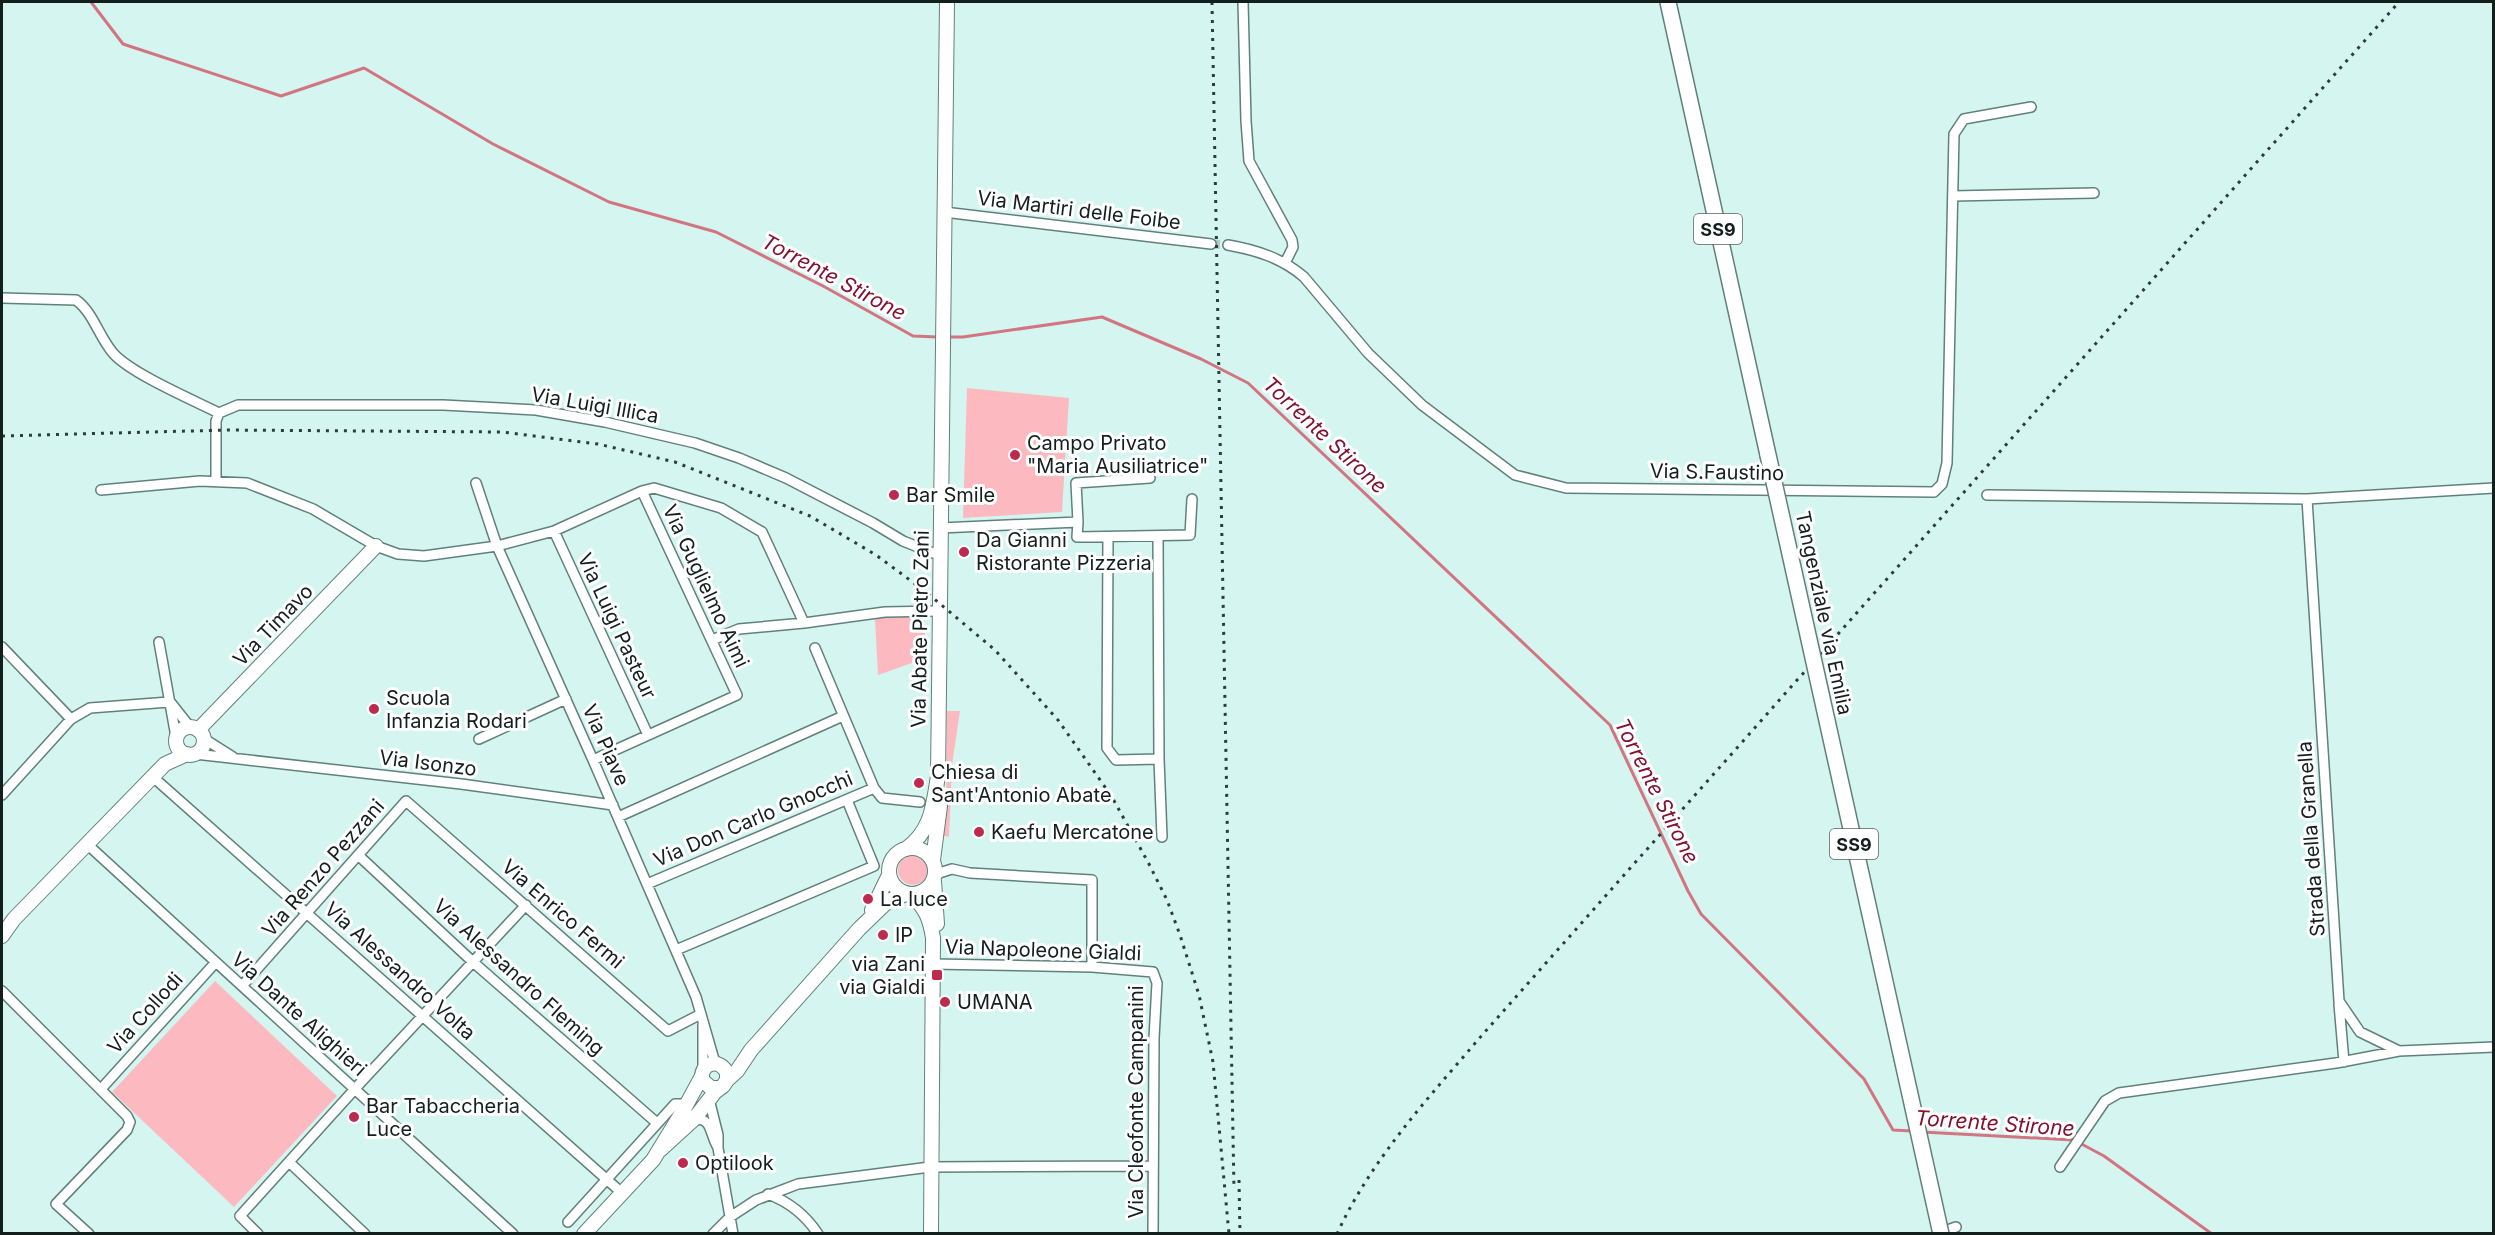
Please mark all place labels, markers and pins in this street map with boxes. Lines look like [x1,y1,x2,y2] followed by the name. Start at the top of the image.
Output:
[1027,431,1208,478] place label: Campo Privato "Maria Ausiliatrice"
[1008,448,1022,462] marker: Campo Privato "Maria Ausiliatrice"
[906,483,995,507] place label: Bar Smile
[887,488,901,502] marker: Bar Smile
[976,528,1152,575] place label: Da Gianni Ristorante Pizzeria
[957,545,971,559] marker: Da Gianni Ristorante Pizzeria
[386,686,527,733] place label: Scuola Infanzia Rodari
[367,702,381,716] marker: Scuola Infanzia Rodari
[931,760,1112,807] place label: Chiesa di Sant'Antonio Abate
[912,776,926,790] marker: Chiesa di Sant'Antonio Abate
[991,820,1154,844] place label: Kaefu Mercatone
[972,825,986,839] marker: Kaefu Mercatone
[880,887,948,911] place label: La luce
[861,892,875,906] marker: La luce
[895,923,913,947] place label: IP
[876,928,890,942] marker: IP
[839,952,925,999] place label: via Zani via Gialdi
[930,968,944,982] marker: via Zani via Gialdi
[957,990,1033,1014] place label: UMANA
[938,995,952,1009] marker: UMANA
[366,1094,520,1141] place label: Bar Tabaccheria Luce
[347,1110,361,1124] marker: Bar Tabaccheria Luce
[695,1151,774,1175] place label: Optilook
[676,1156,690,1170] marker: Optilook

